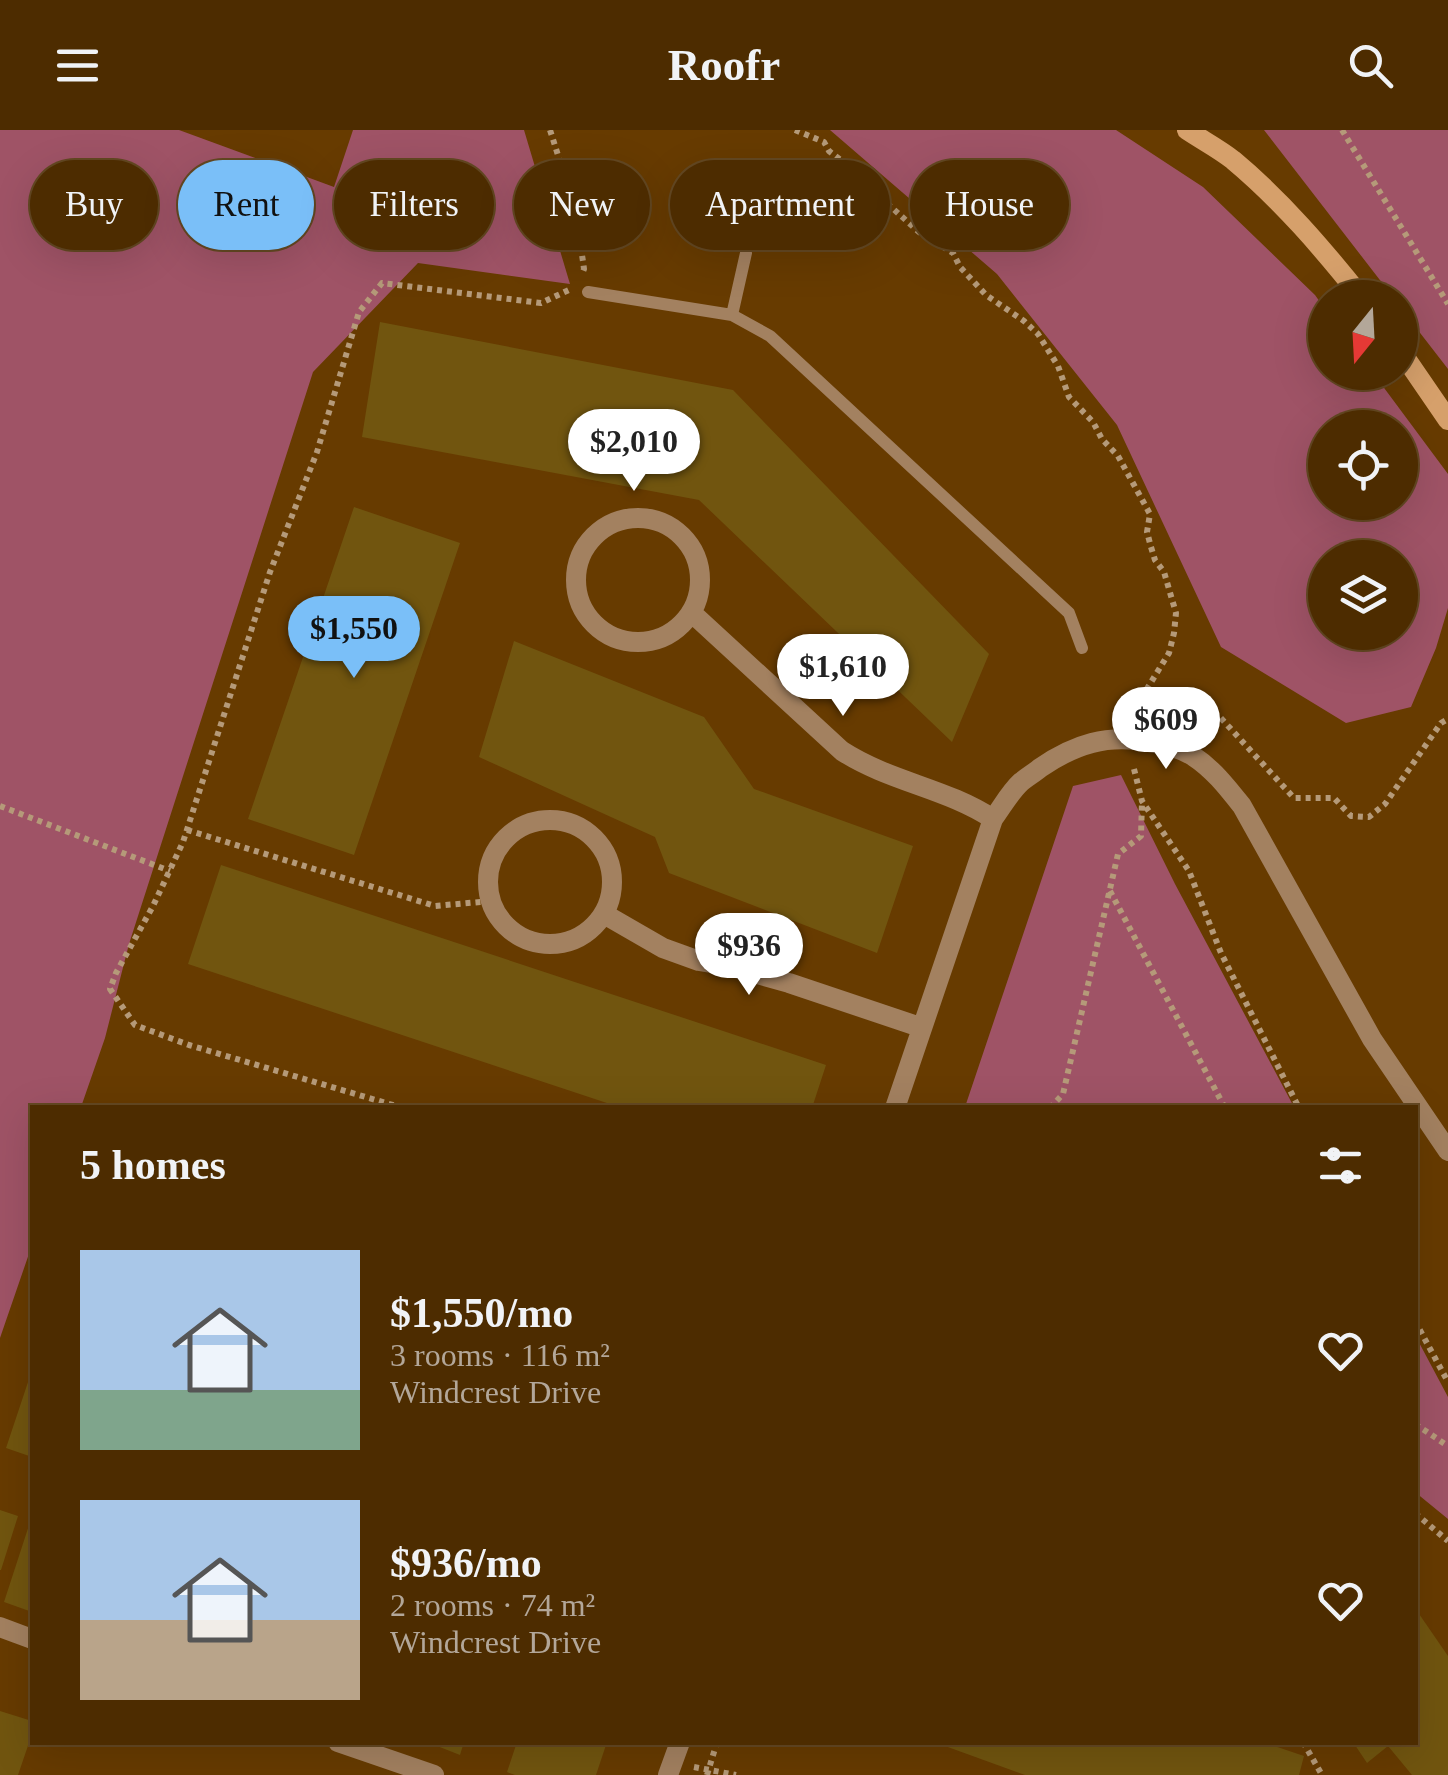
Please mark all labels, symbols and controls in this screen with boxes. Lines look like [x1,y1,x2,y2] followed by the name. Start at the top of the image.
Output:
[50,38,105,93] icon: menu
[1343,38,1398,93] icon: search
[668,40,780,90] text: Roofr
[30,160,158,250] chip: Buy
[178,160,314,250] chip: Rent
[334,160,494,250] chip: Filters
[514,160,650,250] chip: New
[670,160,890,250] chip: Apartment
[910,160,1069,250] chip: House
[1308,280,1418,390] north arrow
[1308,280,1418,650] map controls
[553,409,715,494] pin: $2,010
[1308,410,1418,520] button: locate
[590,423,678,459] text: $2,010
[1308,540,1418,650] button: layers
[273,596,435,681] pin: $1,550
[310,610,398,646] text: $1,550
[762,634,924,719] pin: $1,610
[799,648,887,684] text: $1,610
[1107,687,1225,772] pin: $609
[1134,701,1198,737] text: $609
[690,913,808,998] pin: $936
[717,927,781,963] text: $936
[1313,1138,1368,1193] icon: filters
[80,1142,226,1188] text: 5 homes
[160,1290,280,1410] icon: home
[390,1290,573,1336] text: $1,550/mo
[1313,1323,1368,1378] icon: heart
[390,1337,610,1373] text: 3 rooms · 116 m²
[390,1374,601,1410] text: Windcrest Drive
[160,1540,280,1660] icon: home
[390,1540,542,1586] text: $936/mo
[1313,1573,1368,1628] icon: heart
[390,1587,595,1623] text: 2 rooms · 74 m²
[390,1624,601,1660] text: Windcrest Drive

